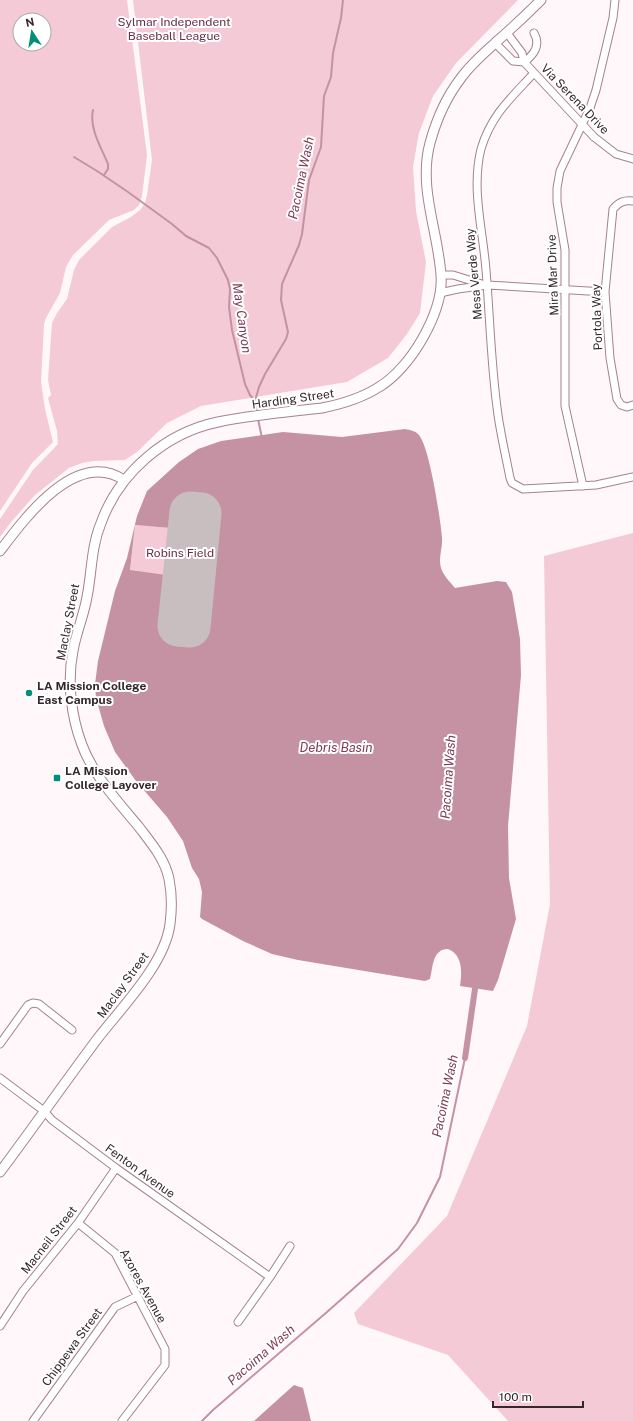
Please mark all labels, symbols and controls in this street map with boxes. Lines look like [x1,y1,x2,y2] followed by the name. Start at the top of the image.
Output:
[12,12,52,52] north arrow
[24,15,35,29] text: N
[117,15,231,43] park label: Sylmar Independent Baseball League
[538,61,612,137] street label: Via Serena Drive
[285,135,317,221] water label: Pacoima Wash
[463,227,485,320] street label: Mesa Verde Way
[545,234,561,316] street label: Mira Mar Drive
[230,282,254,354] water label: May Canyon
[589,283,605,351] street label: Portola Way
[251,386,335,412] street label: Harding Street
[146,546,214,560] park label: Robins Field
[54,582,82,662] street label: Maclay Street
[37,679,146,707] place label: LA Mission College East Campus
[24,688,34,698] marker: LA Mission College East Campus
[438,735,458,819] water label: Pacoima Wash
[300,740,372,755] water label: Debris Basin
[65,764,156,792] place label: LA Mission College Layover
[52,773,62,783] marker: LA Mission College Layover
[94,949,152,1021] street label: Maclay Street
[429,1053,461,1139] water label: Pacoima Wash
[102,1141,178,1201] street label: Fenton Avenue
[18,1203,80,1277] street label: Macneil Street
[117,1246,169,1326] street label: Azores Avenue
[39,1305,105,1389] street label: Chippewa Street
[224,1322,298,1388] water label: Pacoima Wash
[493,1383,583,1409] scale bar
[499,1390,532,1404] text: 100 m

